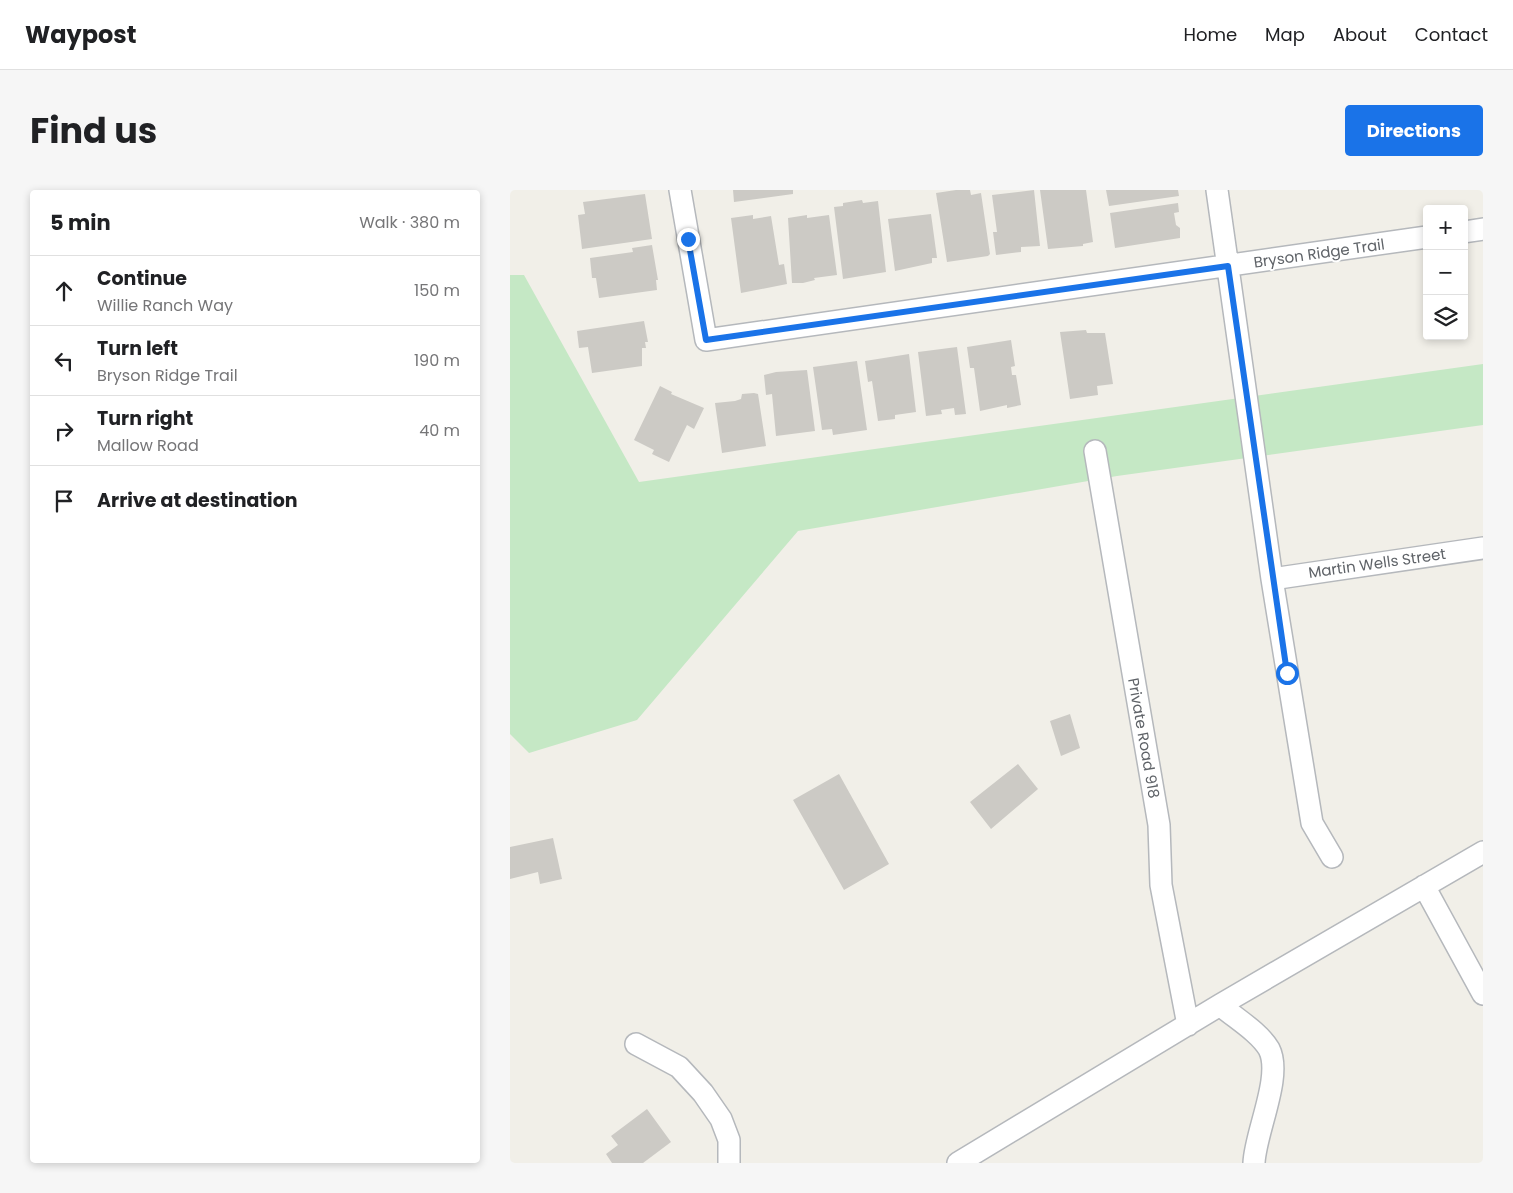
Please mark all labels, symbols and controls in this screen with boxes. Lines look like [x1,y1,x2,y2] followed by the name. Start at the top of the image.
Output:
[25,18,136,51] text: Waypost
[1183,22,1237,47] text: Home
[1265,22,1305,47] text: Map
[1333,22,1387,47] text: About
[1415,22,1488,47] text: Contact
[1345,105,1483,156] button: Directions
[30,106,157,155] text: Find us
[1423,205,1468,340] map controls
[1423,205,1468,250] button: +
[50,208,111,237] text: 5 min
[359,211,460,234] text: Walk · 380 m
[677,228,700,251] route end
[1252,233,1386,273] street label: Bryson Ridge Trail
[1423,250,1468,295] button: −
[97,265,187,292] text: Continue
[50,277,78,305] icon: ahead
[414,279,460,302] text: 150 m
[97,294,233,317] text: Willie Ranch Way
[1423,295,1468,340] button: layers
[97,335,178,362] text: Turn left
[50,347,78,375] icon: left
[414,349,460,372] text: 190 m
[97,364,238,387] text: Bryson Ridge Trail
[97,405,193,432] text: Turn right
[50,417,78,445] icon: right
[419,419,460,442] text: 40 m
[97,434,199,457] text: Mallow Road
[50,487,78,515] icon: arrive
[97,487,298,514] text: Arrive at destination
[1307,543,1447,583] street label: Martin Wells Street
[1276,662,1299,685] route start
[1123,676,1165,800] street label: Private Road 918

